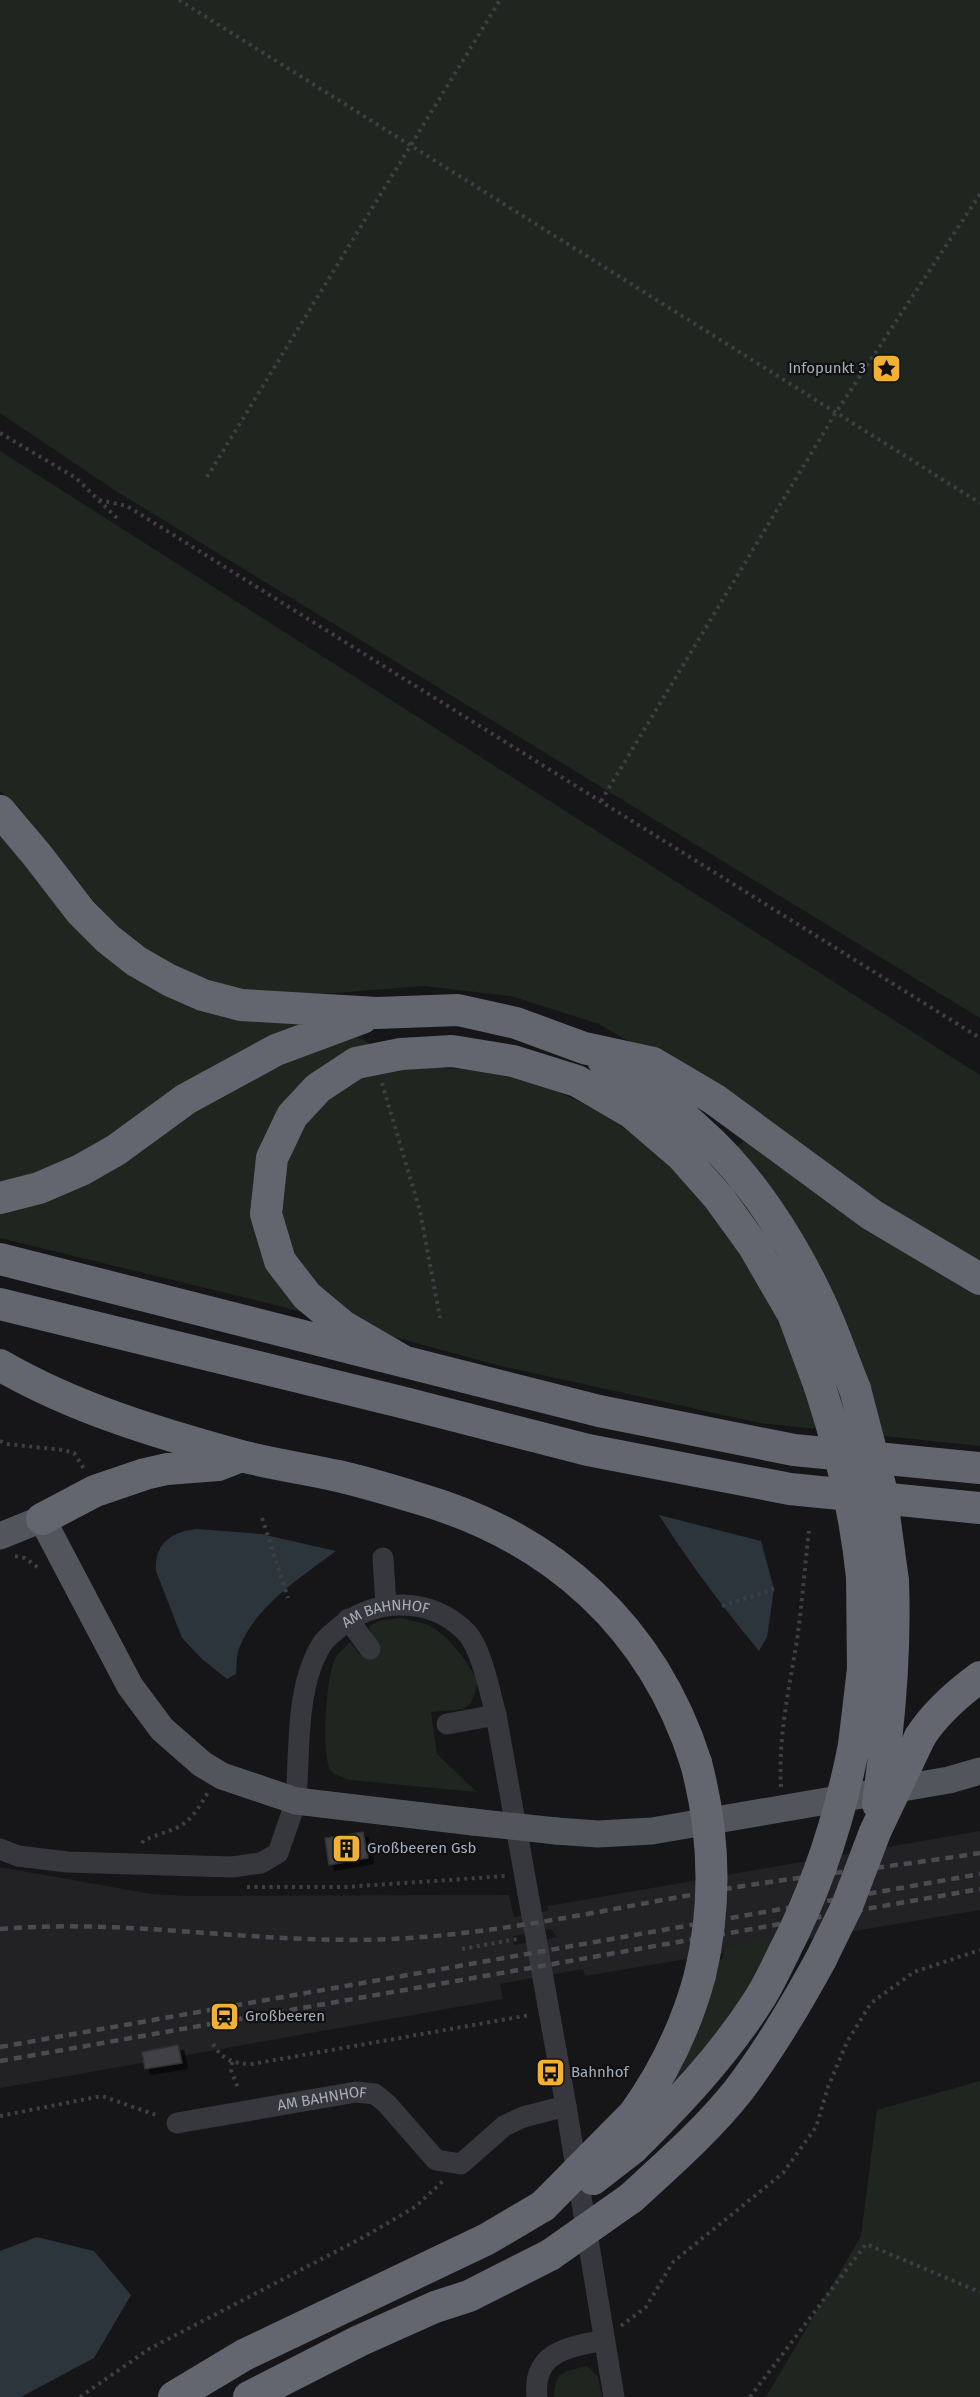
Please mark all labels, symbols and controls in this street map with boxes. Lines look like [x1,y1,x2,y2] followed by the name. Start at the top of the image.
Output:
[871,352,903,384] place icon: Infopunkt 3
[788,359,866,377] place label: Infopunkt 3
[338,1596,432,1632] street label: AM BAHNHOF
[330,1832,362,1864] building icon: Großbeeren Gsb
[367,1839,476,1857] place label: Großbeeren Gsb
[208,2000,240,2032] station icon: Großbeeren
[245,2007,325,2025] place label: Großbeeren
[534,2056,566,2088] bus stop icon: Bahnhof
[571,2063,629,2081] place label: Bahnhof
[276,2083,367,2114] street label: AM BAHNHOF

